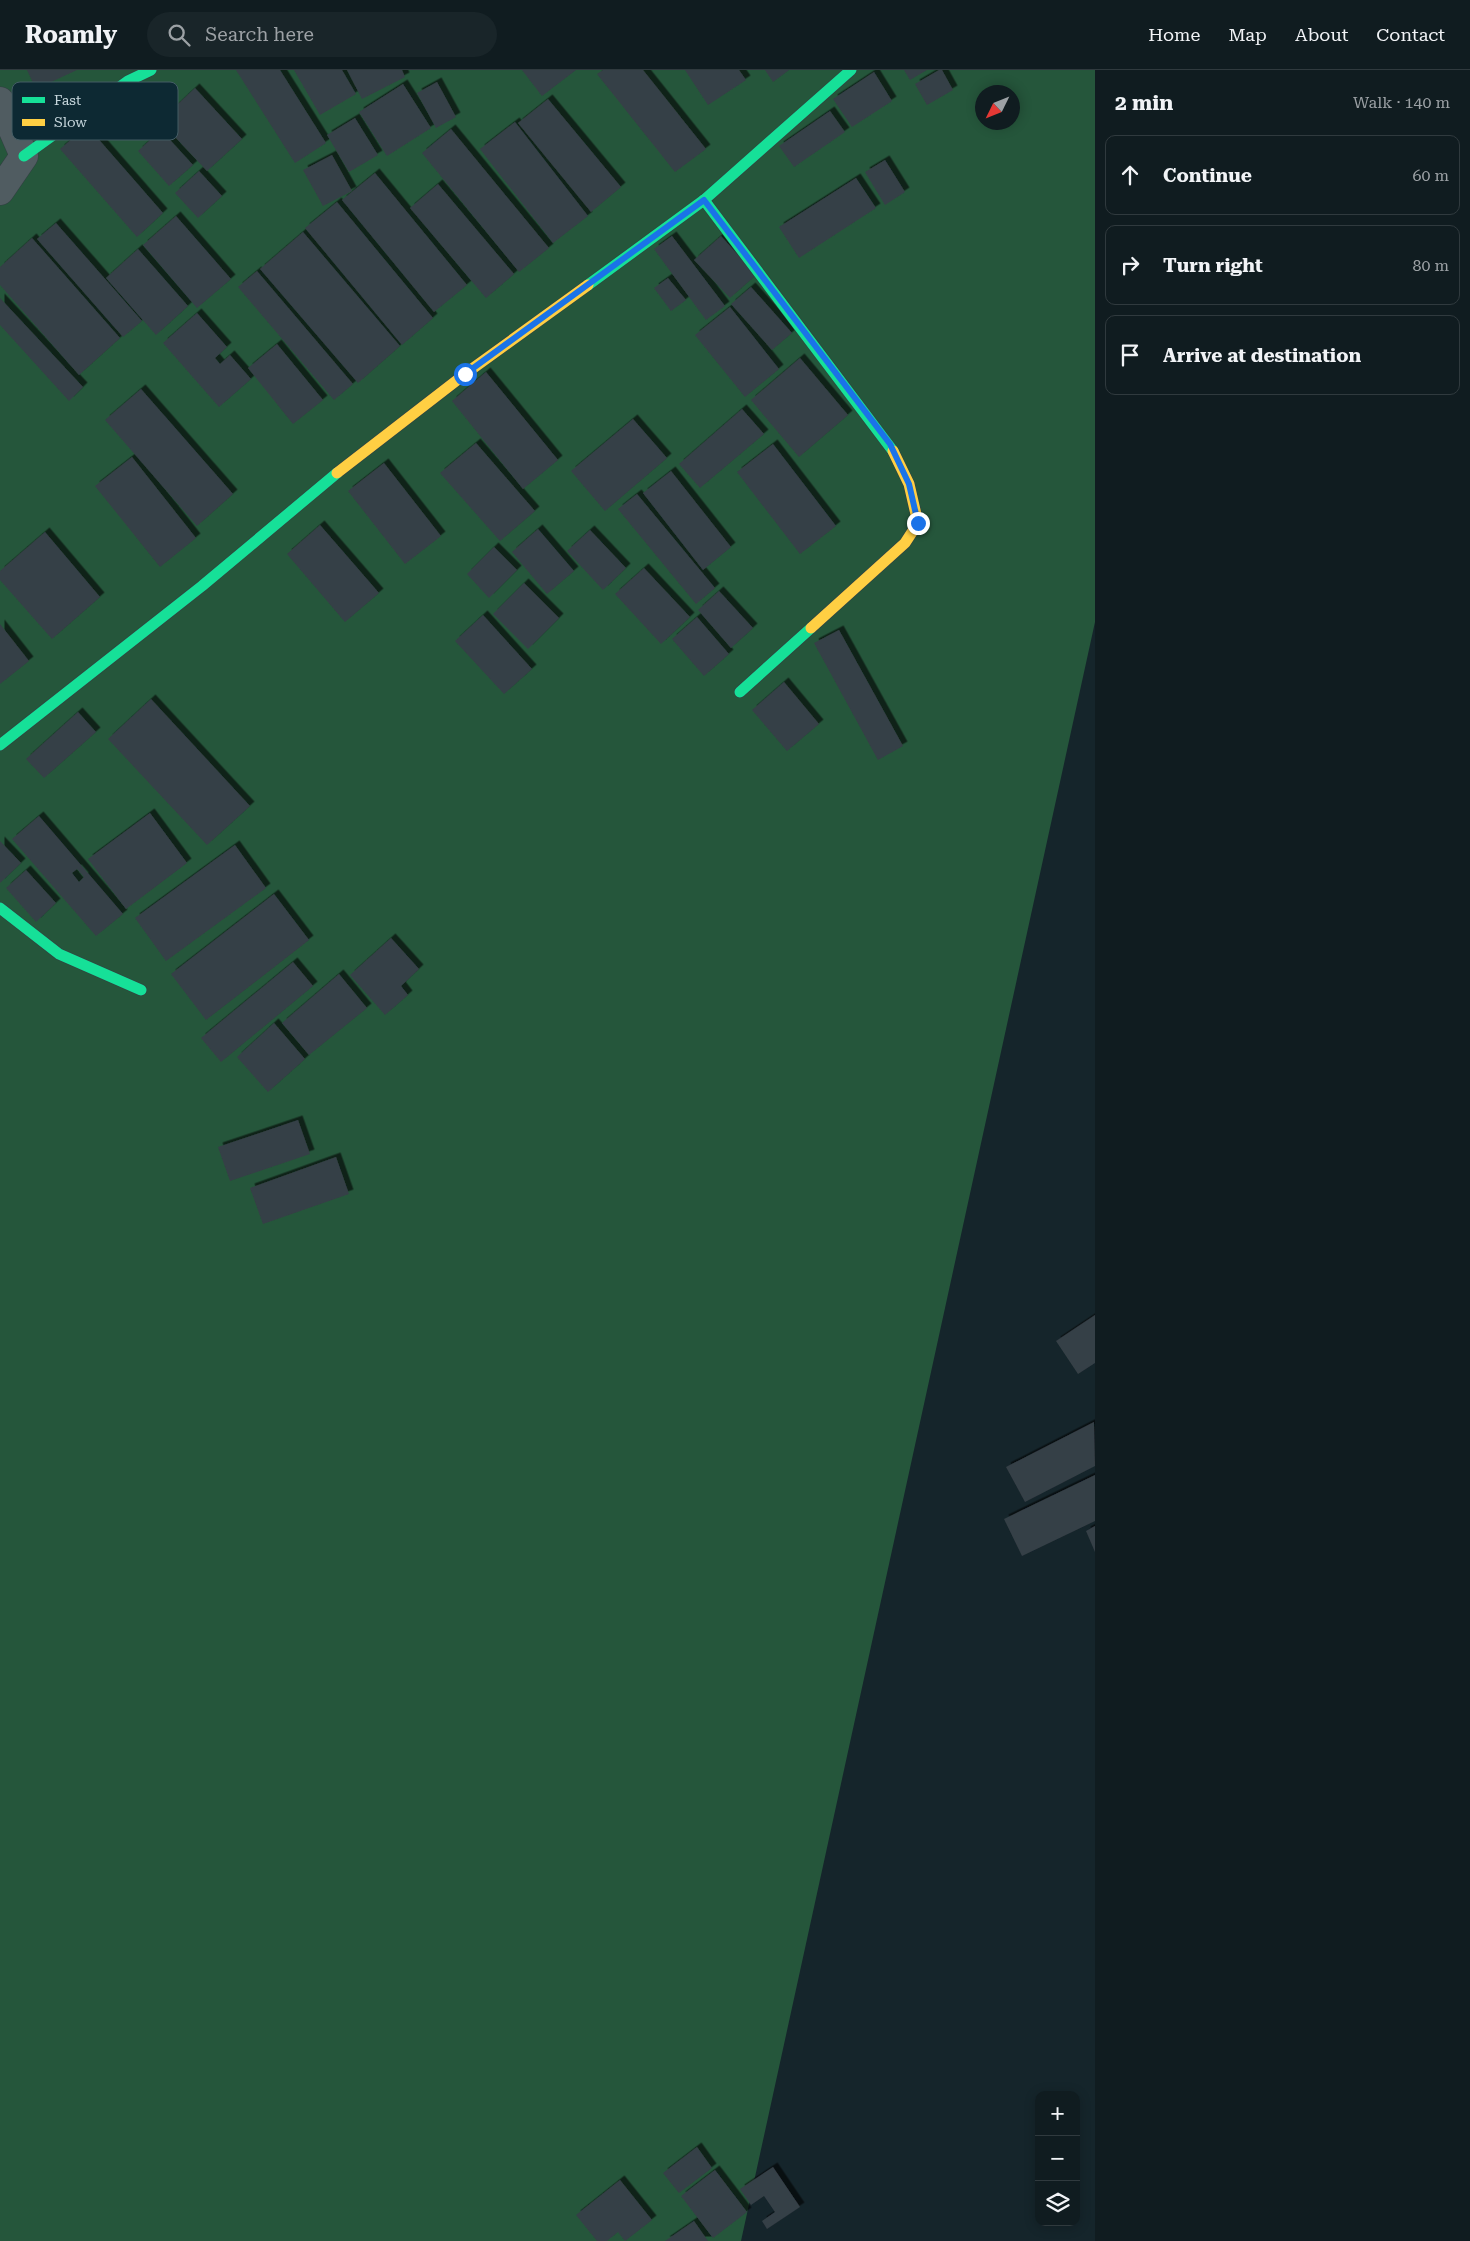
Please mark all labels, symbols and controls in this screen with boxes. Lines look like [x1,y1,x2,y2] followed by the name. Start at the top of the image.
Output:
[147,12,497,57] search box
[25,21,117,49] text: Roamly
[165,21,193,49] icon: search
[205,23,314,46] text: Search here
[1148,24,1200,45] text: Home
[1228,24,1267,45] text: Map
[1295,24,1348,45] text: About
[1376,24,1445,45] text: Contact
[12,82,178,140] legend
[975,85,1020,130] north arrow
[1115,91,1173,115] text: 2 min
[54,92,81,108] text: Fast
[1353,93,1450,112] text: Walk · 140 m
[54,114,87,130] text: Slow
[1116,161,1144,189] icon: ahead
[1163,164,1252,187] text: Continue
[1412,166,1449,185] text: 60 m
[1116,251,1144,279] icon: right
[1163,254,1263,277] text: Turn right
[1412,256,1449,275] text: 80 m
[1116,341,1144,369] icon: arrive
[1163,344,1361,367] text: Arrive at destination
[454,363,477,386] route start
[907,512,930,535] route end
[1035,2091,1080,2226] map controls
[1035,2091,1080,2136] button: +
[1035,2136,1080,2181] button: −
[1035,2181,1080,2226] button: layers

